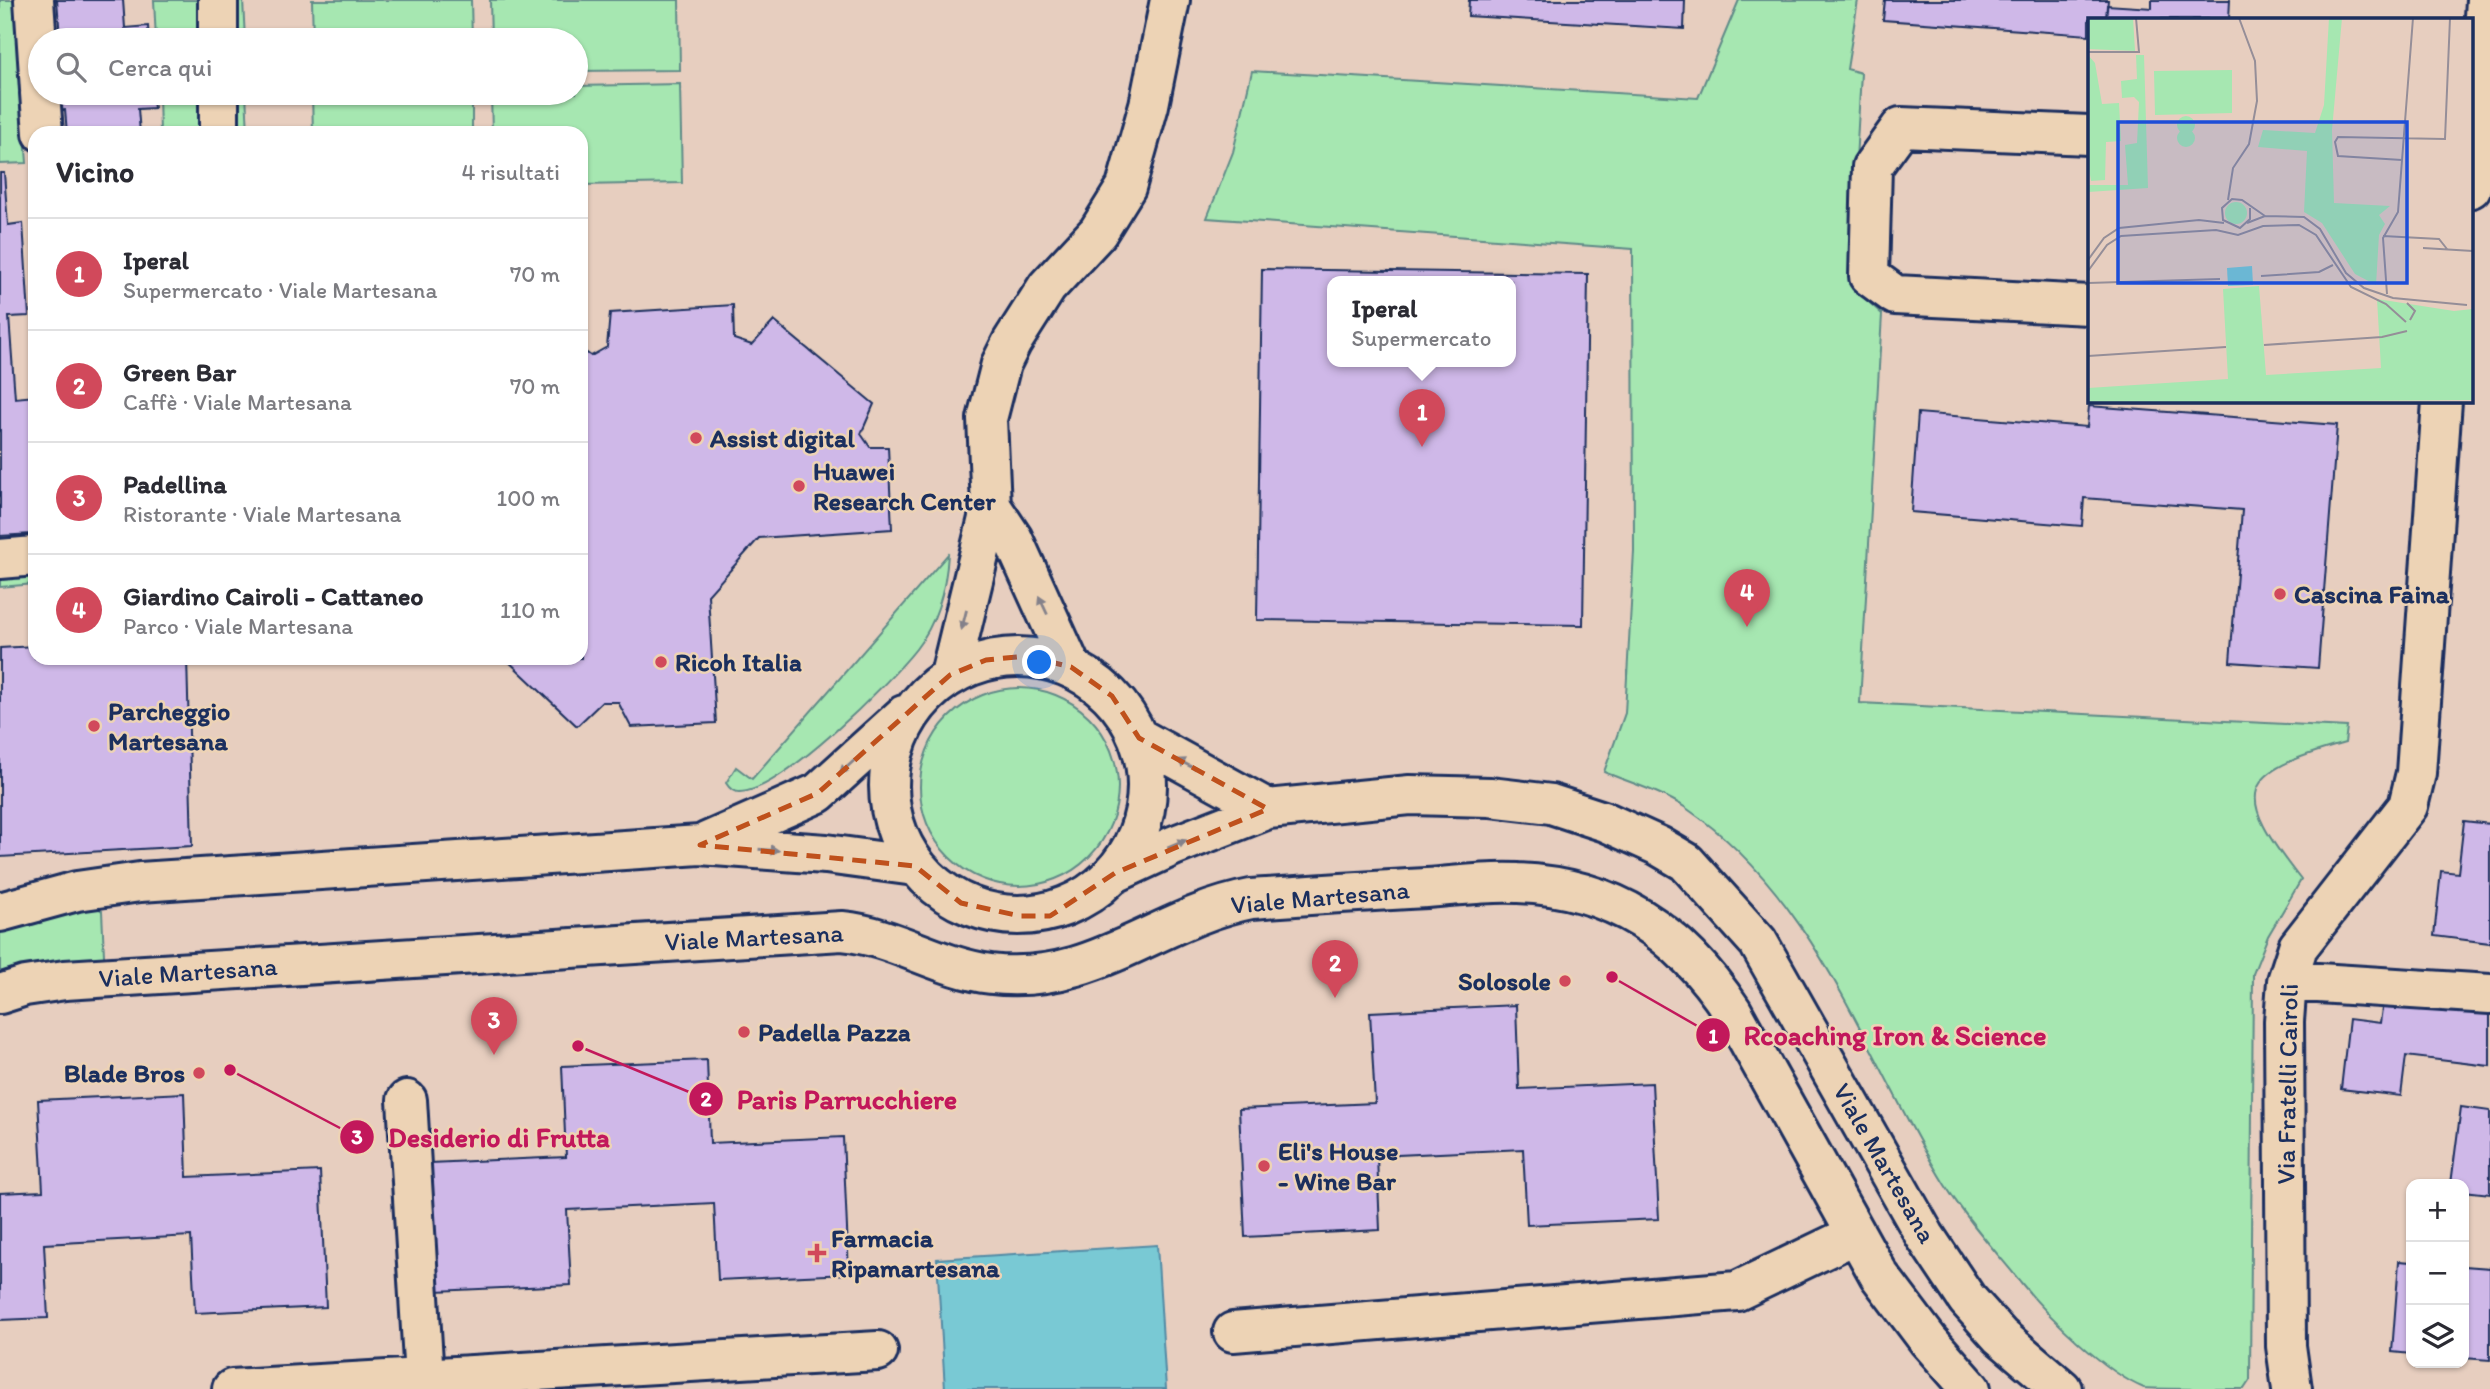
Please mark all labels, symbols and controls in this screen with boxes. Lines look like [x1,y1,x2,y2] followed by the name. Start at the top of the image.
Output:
[2088,18,2472,402] inset map
[28,28,588,105] search box
[52,48,90,86] icon: search
[108,51,212,83] text: Cerca qui
[56,153,134,190] text: Vicino
[462,158,560,186] text: 4 risultati
[123,244,189,276] text: Iperal
[74,260,84,288] text: 1
[510,260,560,288] text: 70 m
[123,276,437,304] text: Supermercato · Viale Martesana
[1327,276,1516,367] popup
[1352,292,1417,324] text: Iperal
[1352,324,1491,352] text: Supermercato
[123,356,236,388] text: Green Bar
[73,372,85,400] text: 2
[510,372,560,400] text: 70 m
[123,388,352,416] text: Caffè · Viale Martesana
[1399,389,1445,447] pin: 1
[709,422,856,454] place label: Assist digital
[688,430,704,446] marker: Assist digital
[813,455,996,517] place label: Huawei Research Center
[123,468,227,500] text: Padellina
[791,478,807,494] marker: Huawei Research Center
[73,484,85,512] text: 3
[496,484,560,512] text: 100 m
[123,500,402,528] text: Ristorante · Viale Martesana
[1724,569,1770,627] pin: 4
[2294,578,2450,610] place label: Cascina Faina
[123,580,424,612] text: Giardino Cairoli - Cattaneo
[2272,586,2288,602] marker: Cascina Faina
[1037,595,1048,616] one-way arrow
[72,596,86,624] text: 4
[500,596,560,624] text: 110 m
[958,609,969,631] one-way arrow
[123,612,353,640] text: Parco · Viale Martesana
[1022,645,1056,679] your location
[675,646,802,678] place label: Ricoh Italia
[653,654,669,670] marker: Ricoh Italia
[108,695,230,757] place label: Parcheggio Martesana
[86,718,102,734] marker: Parcheggio Martesana
[839,758,856,774] one-way arrow
[1176,758,1196,770] one-way arrow
[1166,838,1187,849] one-way arrow
[758,844,780,855] one-way arrow
[1229,873,1411,921] street label: Viale Martesana
[664,916,845,958] street label: Viale Martesana
[1312,940,1358,998] pin: 2
[97,950,279,994] street label: Viale Martesana
[1458,965,1551,997] place label: Solosole
[1557,973,1573,989] marker: Solosole
[2269,983,2305,1185] street label: Via Fratelli Cairoli
[471,997,517,1055] pin: 3
[1695,1011,2060,1060] callout: Rcoaching Iron & Science
[758,1016,911,1048] place label: Padella Pazza
[1744,1018,2046,1052] text: Rcoaching Iron & Science
[1708,1023,1718,1048] text: 1
[736,1024,752,1040] marker: Padella Pazza
[64,1057,185,1089] place label: Blade Bros
[191,1065,207,1081] marker: Blade Bros
[688,1075,970,1124] callout: Paris Parrucchiere
[1826,1077,1944,1249] street label: Viale Martesana
[737,1082,957,1116] text: Paris Parrucchiere
[700,1086,712,1111] text: 2
[339,1112,624,1161] callout: Desiderio di Frutta
[388,1120,610,1154] text: Desiderio di Frutta
[351,1124,363,1149] text: 3
[1278,1135,1398,1197] place label: Eli's House - Wine Bar
[1256,1158,1272,1174] marker: Eli's House - Wine Bar
[2406,1179,2469,1368] map controls
[2406,1179,2469,1242] button: +
[831,1222,1000,1284] place label: Farmacia Ripamartesana
[2406,1242,2469,1305] button: −
[809,1245,825,1261] marker: Farmacia Ripamartesana
[2406,1305,2469,1368] button: layers

